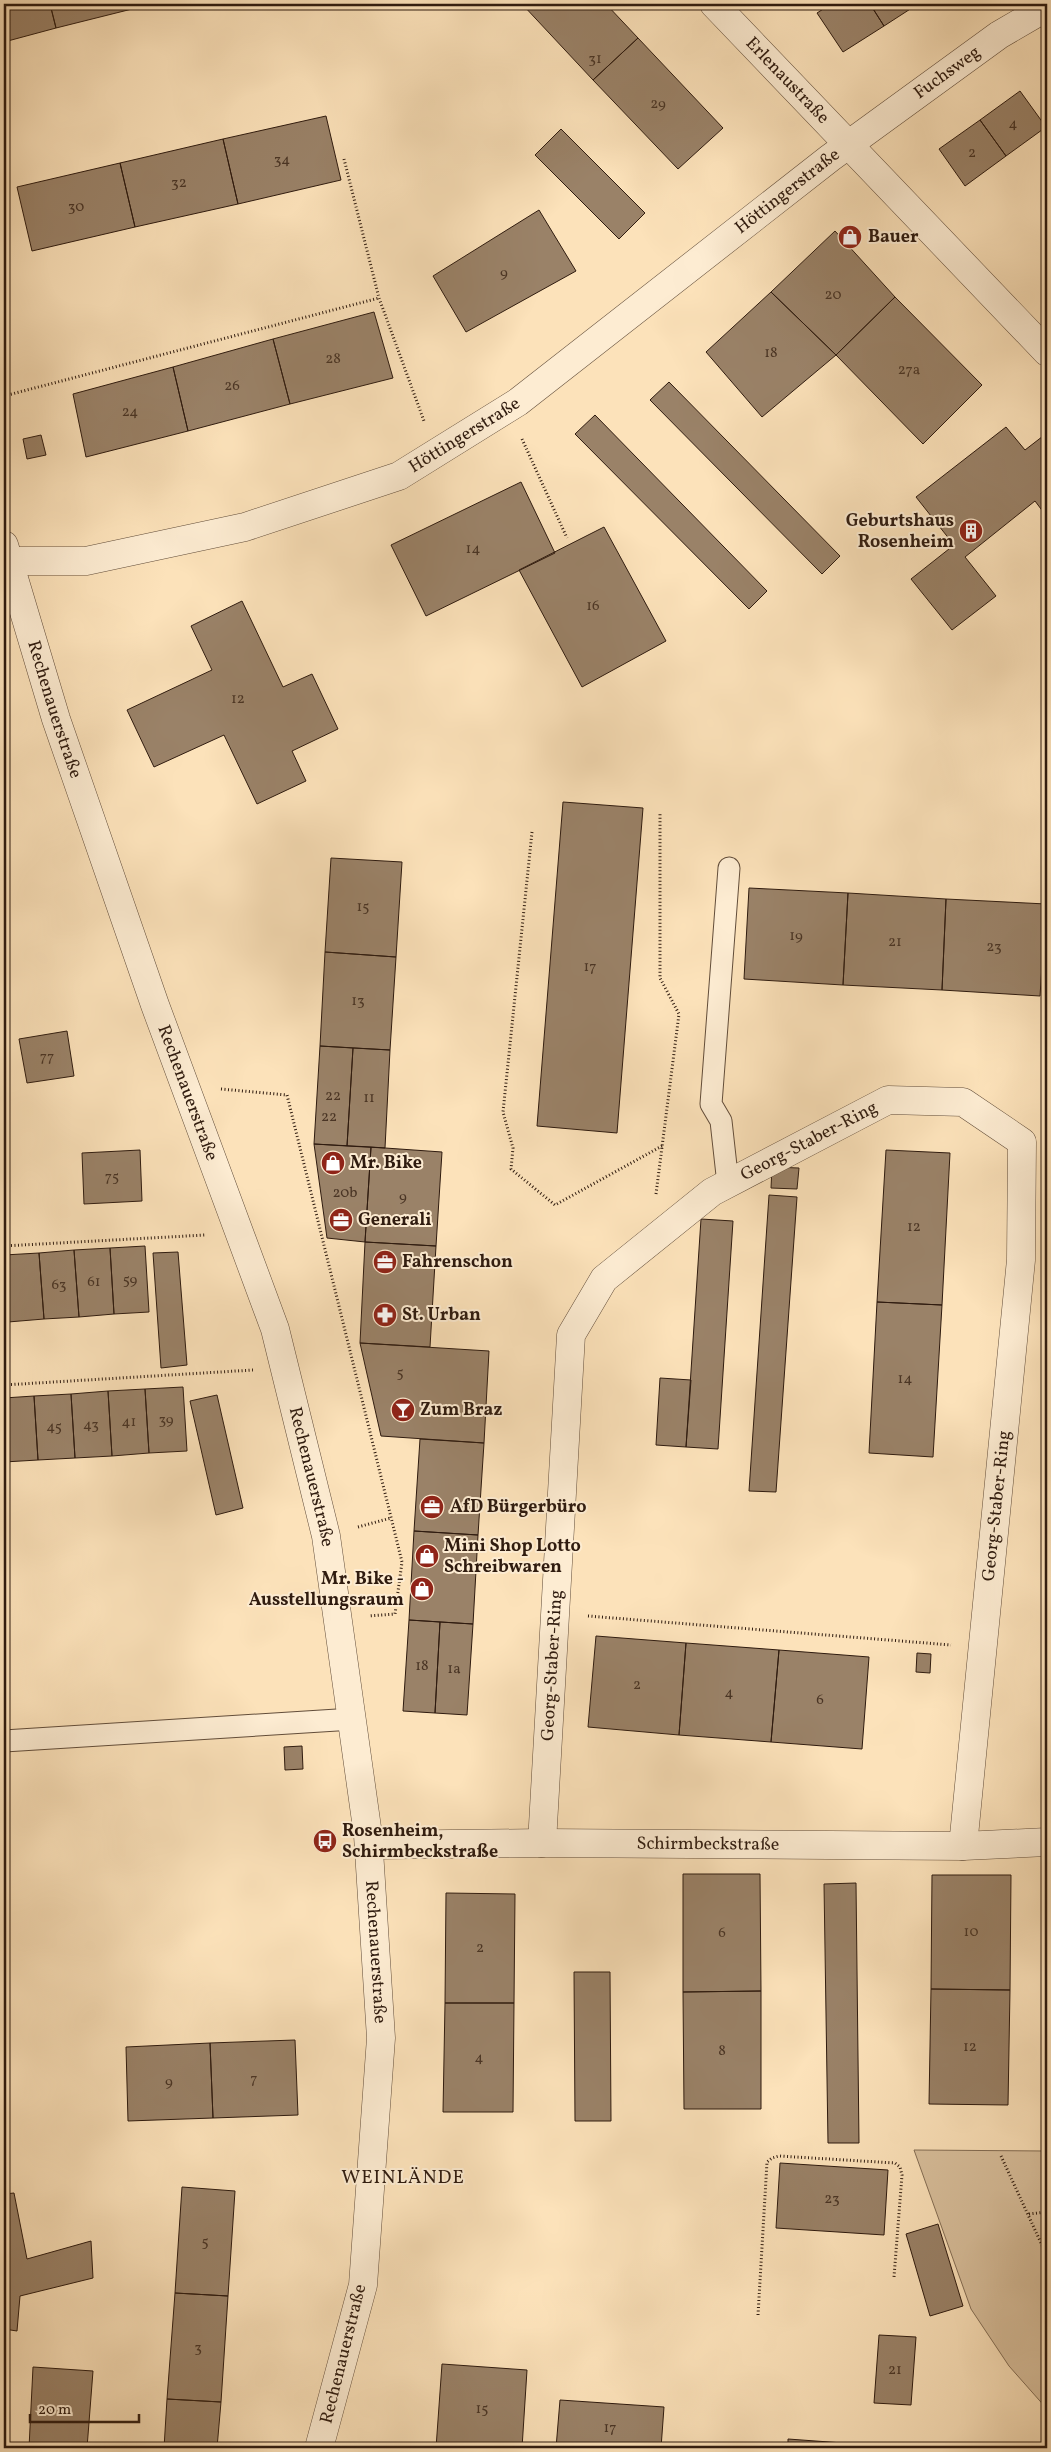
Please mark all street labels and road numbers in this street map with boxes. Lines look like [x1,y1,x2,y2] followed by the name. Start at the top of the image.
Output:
[740,31,835,130] street label: Erlenaustraße
[909,40,986,105] street label: Fuchsweg
[730,142,845,240] street label: Höttingerstraße
[404,391,525,479] street label: Höttingerstraße
[21,638,88,782] street label: Rechenauerstraße
[151,1021,224,1164] street label: Rechenauerstraße
[736,1095,882,1187] street label: Georg-Staber-Ring
[282,1404,340,1548] street label: Rechenauerstraße
[977,1429,1017,1583] street label: Georg-Staber-Ring
[535,1589,569,1742] street label: Georg-Staber-Ring
[636,1831,780,1857] street label: Schirmbeckstraße
[358,1880,393,2024] street label: Rechenauerstraße
[315,2282,373,2426] street label: Rechenauerstraße

